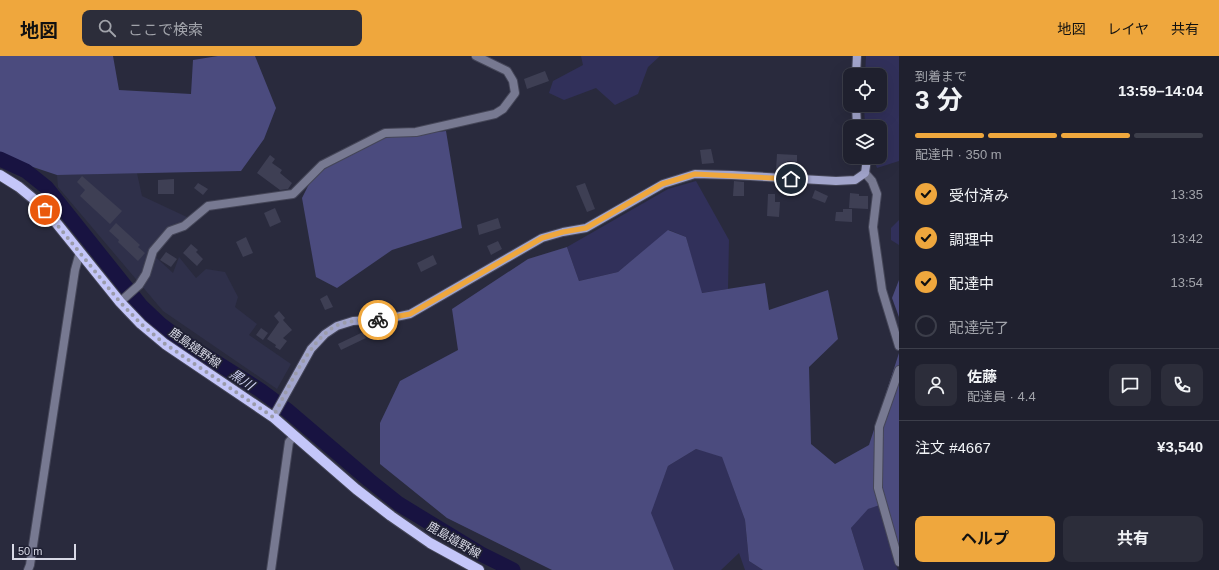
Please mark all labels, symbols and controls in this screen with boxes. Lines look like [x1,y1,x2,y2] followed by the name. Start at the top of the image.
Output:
[82,10,362,46] search box
[96,17,118,39] icon: search
[20,20,58,41] text: 地図
[128,21,203,38] text: ここで検索
[1057,21,1085,37] text: 地図
[1107,21,1149,37] text: レイヤ
[1171,21,1199,37] text: 共有
[843,68,887,164] map controls
[843,68,887,112] button: locate
[915,69,967,84] text: 到着まで
[1118,82,1203,99] text: 13:59–14:04
[915,85,963,115] text: 3 分
[843,120,887,164] button: layers
[915,147,1002,162] text: 配達中 · 350 m
[774,162,808,196] pin
[780,168,802,190] icon: home
[915,183,937,205] icon: check
[949,187,1009,204] text: 受付済み
[1170,187,1203,202] text: 13:35
[28,193,62,227] pin
[34,199,56,221] icon: bag
[915,227,937,249] icon: check
[949,231,994,248] text: 調理中
[1170,231,1203,246] text: 13:42
[915,271,937,293] icon: check
[949,275,994,292] text: 配達中
[1170,275,1203,290] text: 13:54
[358,300,398,340] courier
[367,309,389,331] icon: bike
[949,319,1009,336] text: 配達完了
[166,325,224,371] street label: 鹿島嬉野線
[915,364,957,406] button: person
[1109,364,1151,406] button: chat
[1161,364,1203,406] button: phone
[227,366,258,394] water label: 黒川
[967,368,997,385] text: 佐藤
[967,389,1036,404] text: 配達員 · 4.4
[1157,438,1203,455] text: ¥3,540
[915,439,991,456] text: 注文 #4667
[915,516,1055,562] button: ヘルプ
[1063,516,1203,562] button: 共有
[425,519,483,561] street label: 鹿島嬉野線
[12,542,76,561] scale bar
[18,545,42,557] text: 50 m

